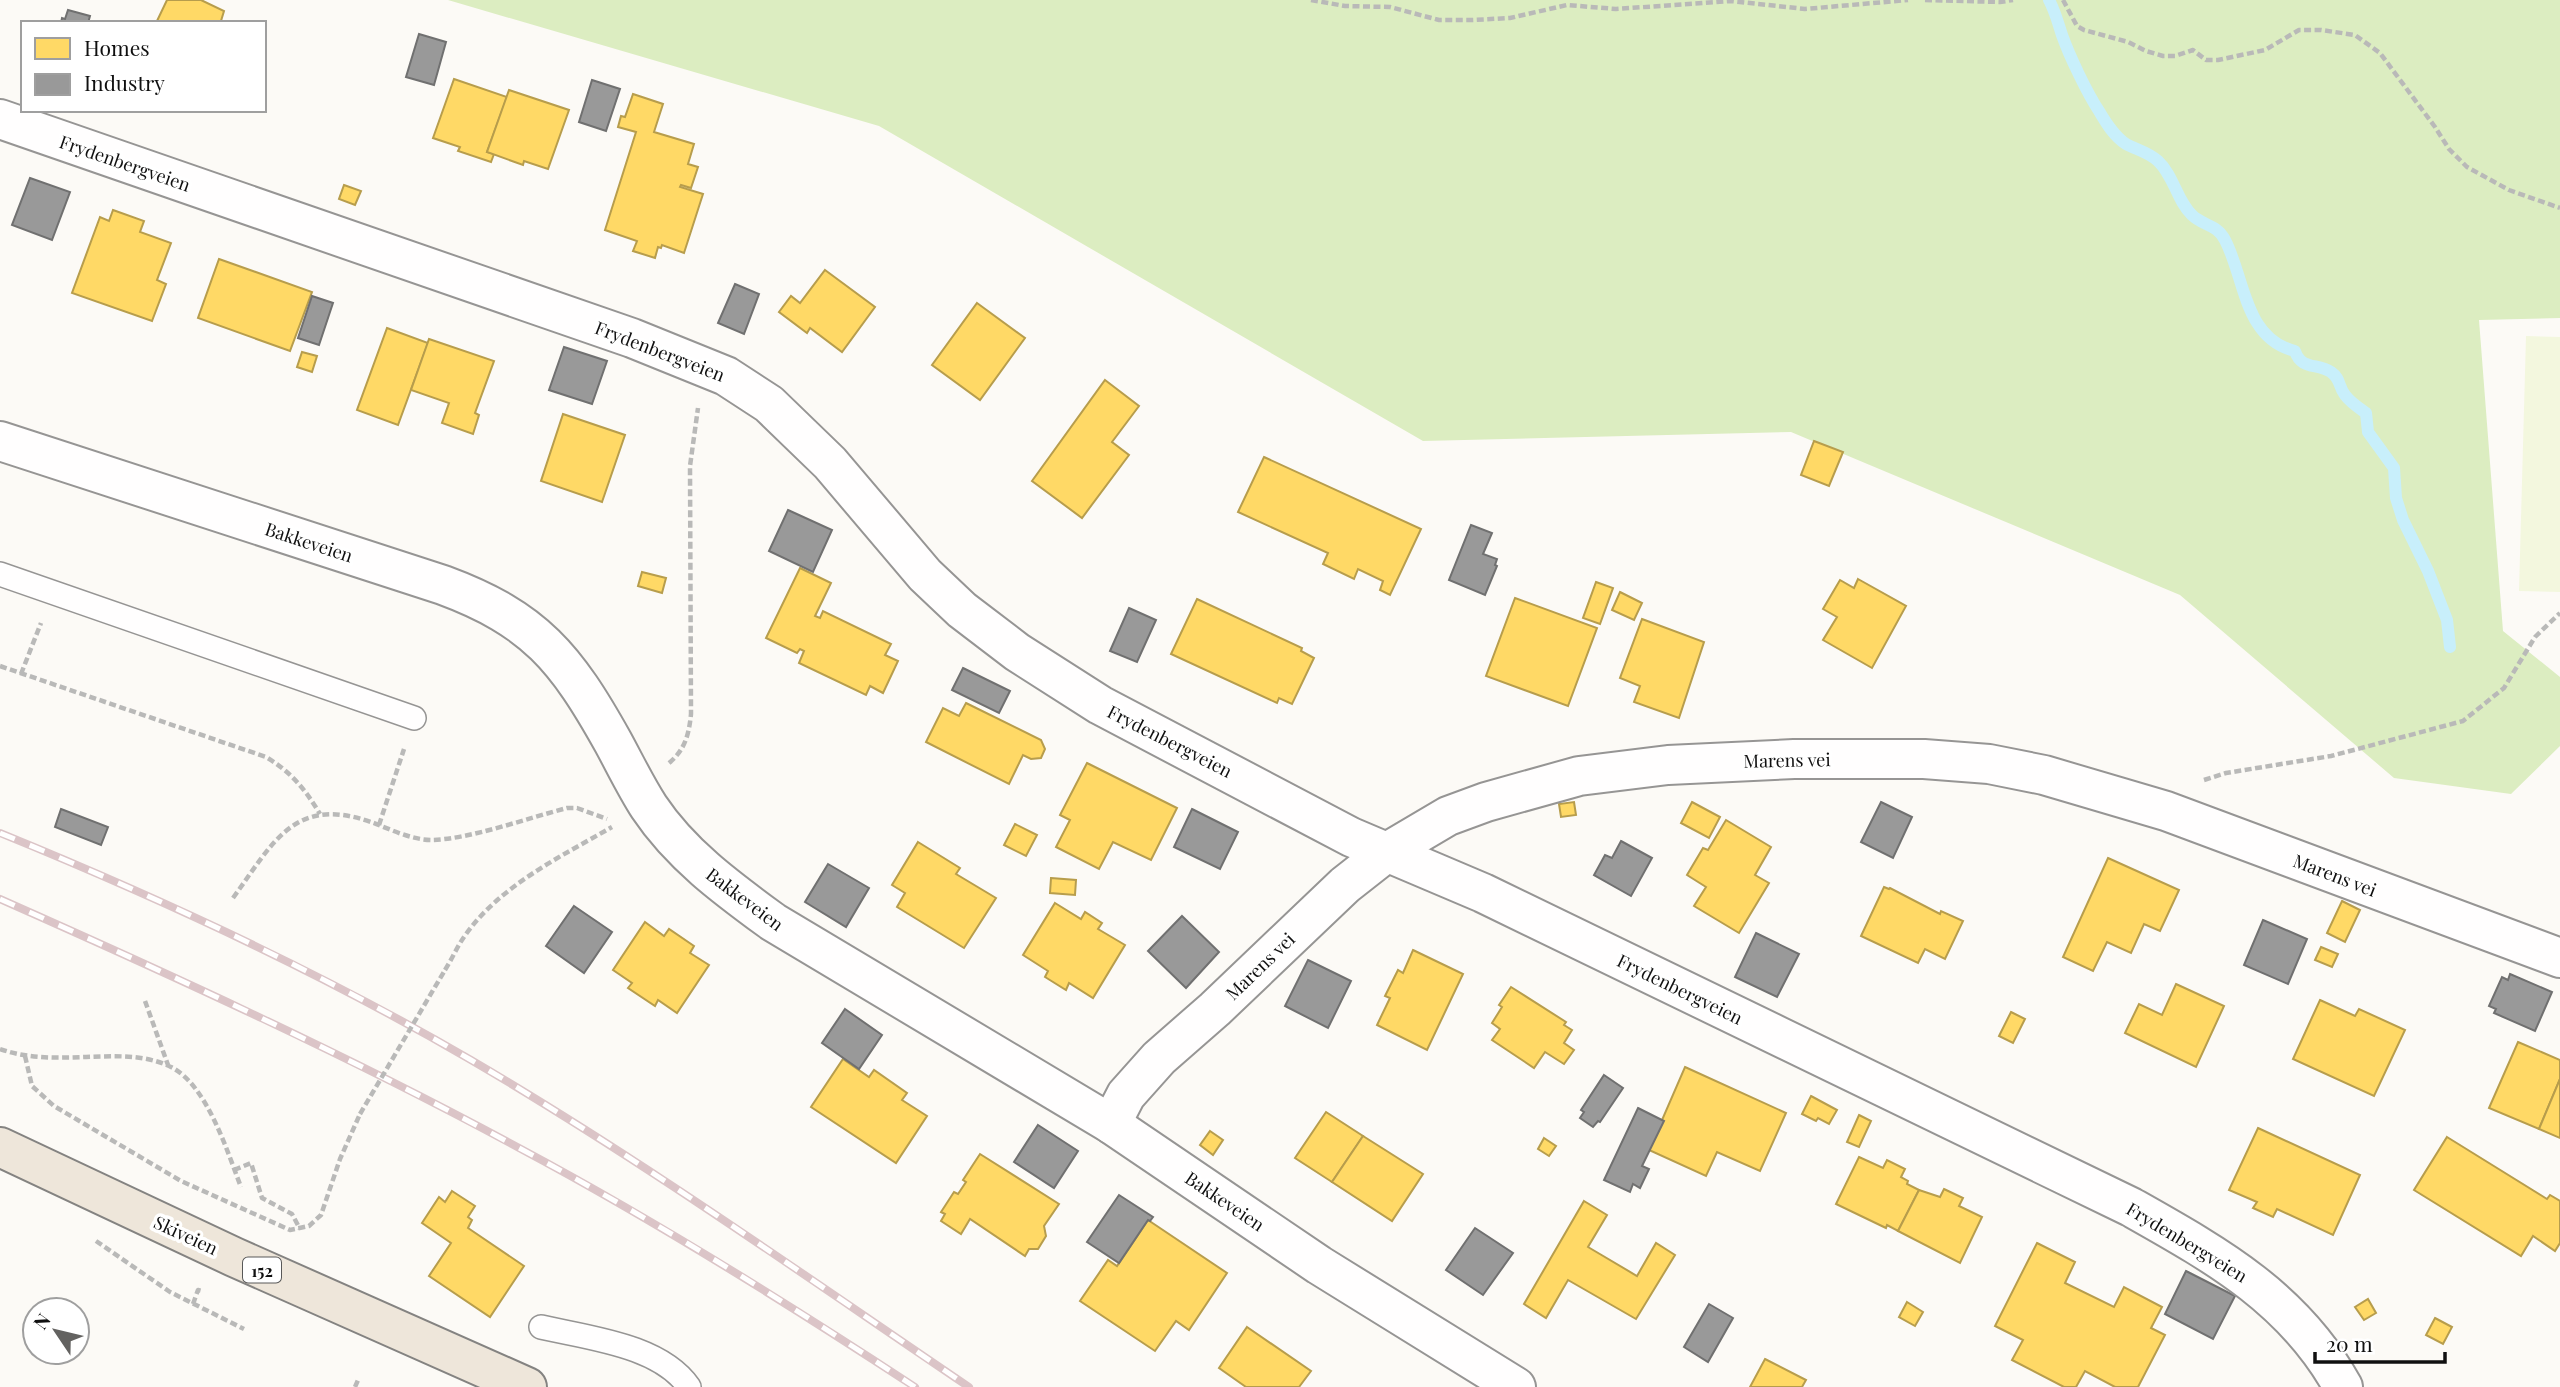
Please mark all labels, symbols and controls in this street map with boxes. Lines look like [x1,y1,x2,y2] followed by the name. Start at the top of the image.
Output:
[21,21,266,112] legend
[84,33,150,61] text: Homes
[84,68,165,96] text: Industry
[56,129,194,197] street label: Frydenbergveien
[592,315,728,387] street label: Frydenbergveien
[262,517,356,568] street label: Bakkeveien
[1104,699,1237,783] street label: Frydenbergveien
[1743,747,1831,773] street label: Marens vei
[2290,848,2380,902] street label: Marens vei
[701,862,789,936] street label: Bakkeveien
[1220,927,1300,1005] street label: Marens vei
[1613,948,1747,1030] street label: Frydenbergveien
[1181,1166,1270,1236] street label: Bakkeveien
[2122,1196,2252,1288] street label: Frydenbergveien
[150,1210,222,1260] street label: Skiveien
[243,1258,281,1282] road number: 152
[21,1296,91,1366] north arrow
[27,1307,56,1334] text: N
[2315,1320,2444,1364] scale bar
[2326,1329,2373,1357] text: 20 m

